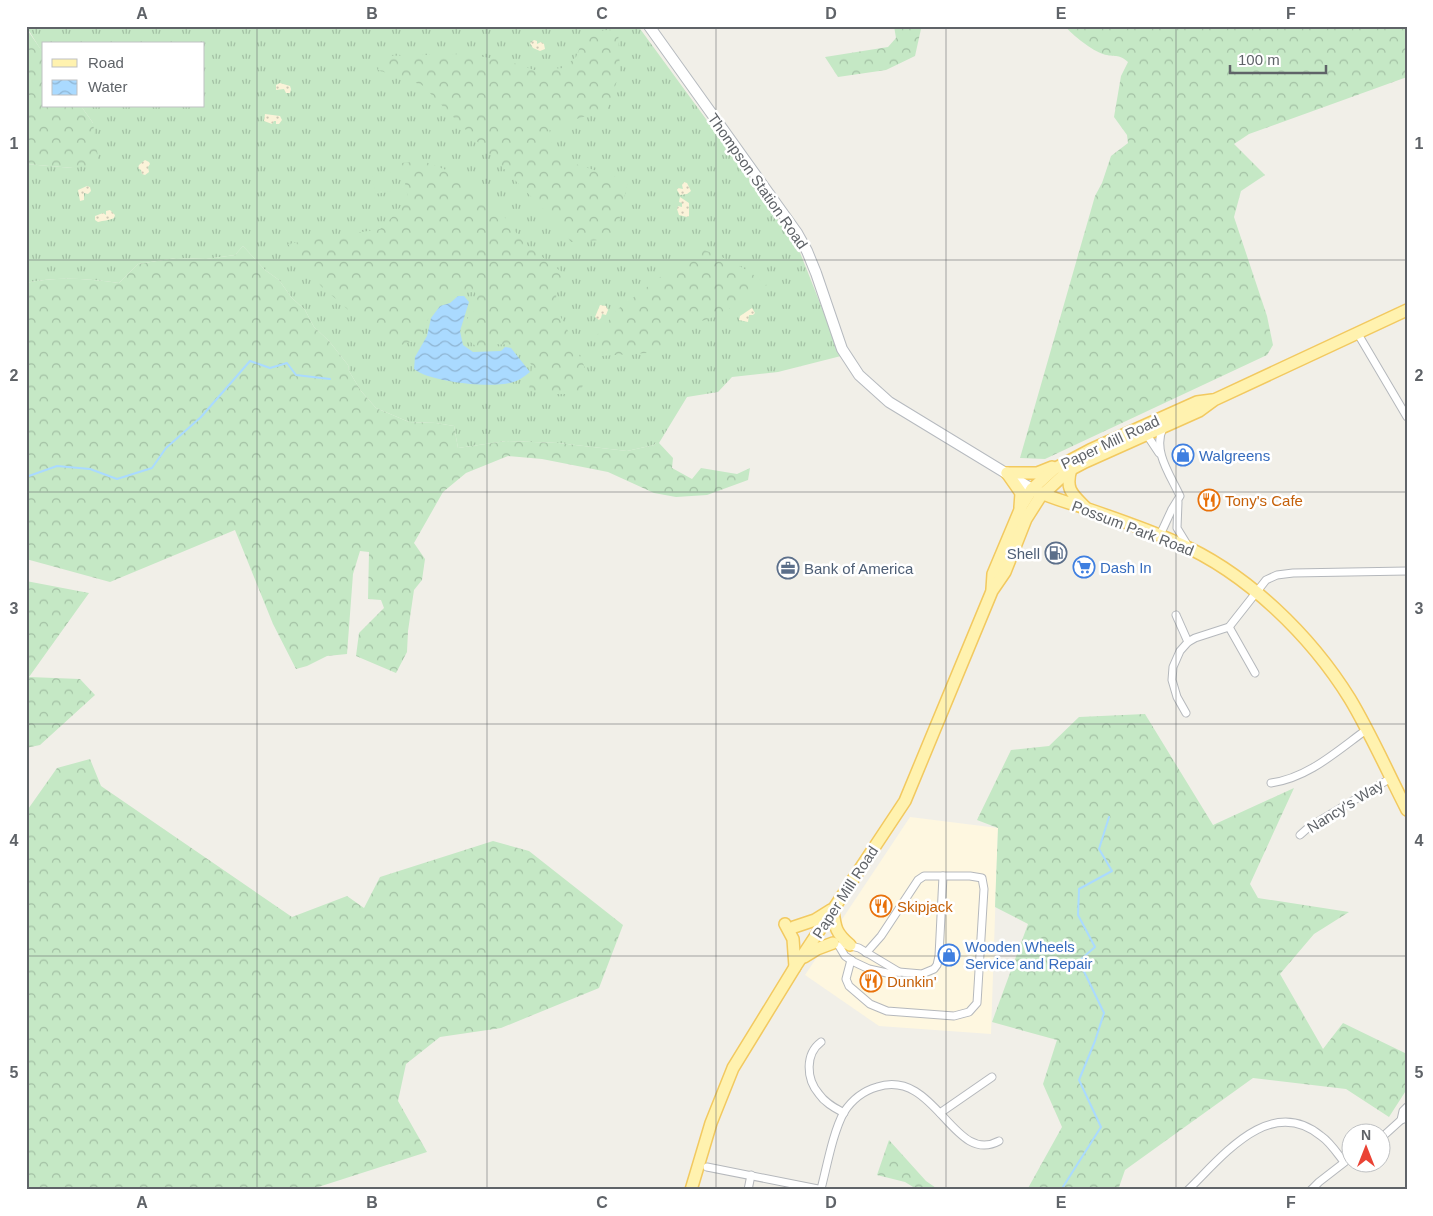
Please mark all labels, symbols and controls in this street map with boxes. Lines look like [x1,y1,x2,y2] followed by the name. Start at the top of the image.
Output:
[136,5,148,22] text: A
[366,5,378,22] text: B
[596,5,608,22] text: C
[825,5,837,22] text: D
[1056,5,1067,22] text: E
[1286,5,1296,22] text: F
[42,42,205,108] legend
[1230,42,1327,74] scale bar
[1238,51,1280,68] text: 100 m
[88,54,124,71] text: Road
[88,78,127,95] text: Water
[705,110,811,252] street label: Thompson Station Road
[10,135,19,152] text: 1
[1415,135,1424,152] text: 1
[10,367,19,384] text: 2
[1415,367,1424,384] text: 2
[1058,412,1162,472] street label: Paper Mill Road
[1171,443,1195,467] shop icon: Walgreens
[1199,447,1270,464] place label: Walgreens
[1197,488,1221,512] restaurant icon: Tony's Cafe
[1225,492,1303,509] place label: Tony's Cafe
[1070,497,1196,559] street label: Possum Park Road
[1044,541,1068,565] fuel station icon: Shell
[1007,545,1040,562] place label: Shell
[1072,555,1096,579] supermarket icon: Dash In
[776,556,800,580] office icon: Bank of America
[1100,559,1152,576] place label: Dash In
[804,560,914,577] place label: Bank of America
[10,600,19,617] text: 3
[1415,600,1424,617] text: 3
[1304,776,1387,836] street label: Nancy's Way
[10,832,19,849] text: 4
[1415,832,1424,849] text: 4
[809,843,881,941] street label: Paper Mill Road
[869,894,893,918] restaurant icon: Skipjack
[897,898,953,915] place label: Skipjack
[965,938,1093,972] place label: Wooden Wheels Service and Repair
[937,943,961,967] shop icon: Wooden Wheels Service and Repair
[859,969,883,993] restaurant icon: Dunkin'
[887,973,937,990] place label: Dunkin'
[10,1064,19,1081] text: 5
[1415,1064,1424,1081] text: 5
[1340,1124,1390,1174] north arrow
[1361,1127,1371,1143] text: N
[136,1194,148,1211] text: A
[366,1194,378,1211] text: B
[596,1194,608,1211] text: C
[825,1194,837,1211] text: D
[1056,1194,1067,1211] text: E
[1286,1194,1296,1211] text: F

